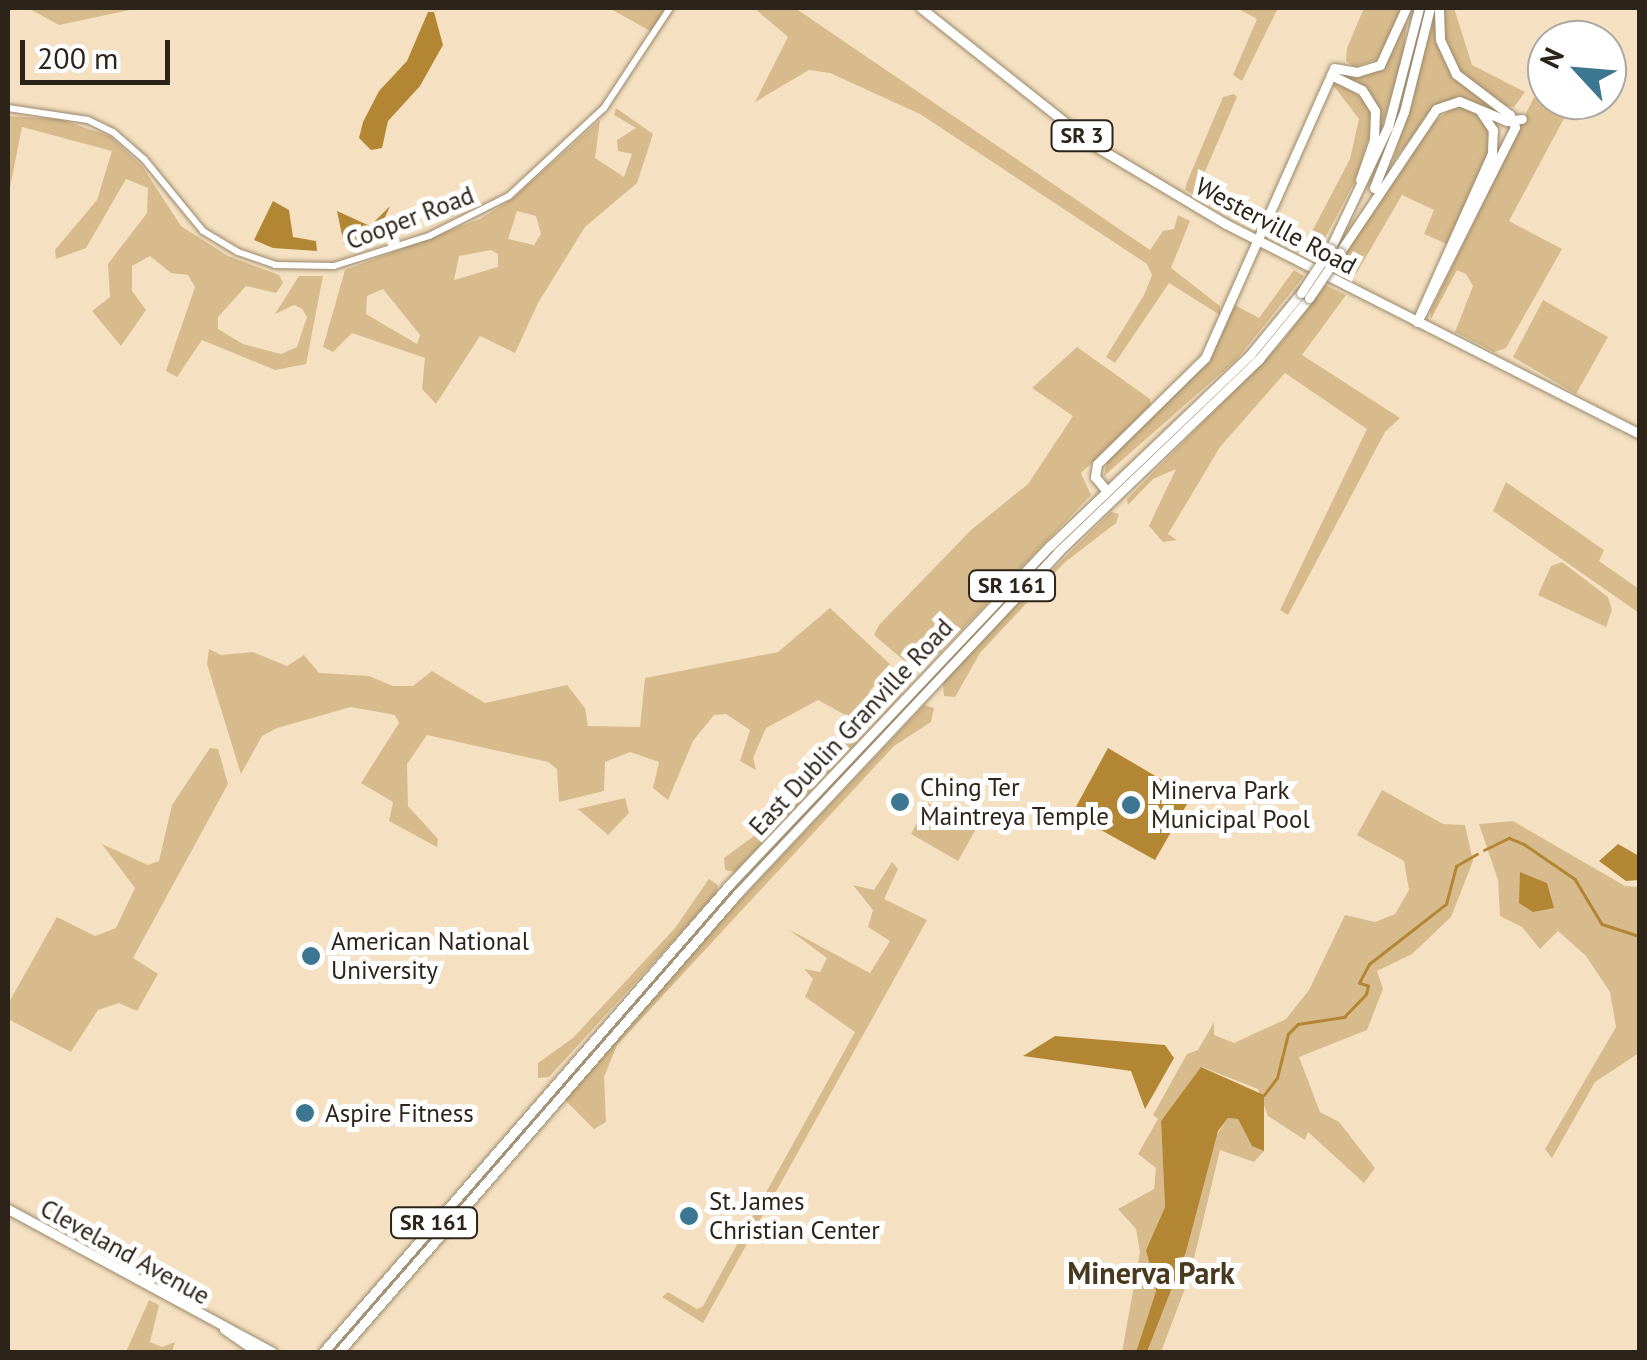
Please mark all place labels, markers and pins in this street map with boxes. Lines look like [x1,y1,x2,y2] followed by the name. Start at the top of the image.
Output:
[920,773,1110,832] place label: Ching Ter Maintreya Temple
[1151,776,1310,835] place label: Minerva Park Municipal Pool
[889,791,911,813] marker: Ching Ter Maintreya Temple
[1120,794,1142,816] marker: Minerva Park Municipal Pool
[331,927,529,986] place label: American National University
[300,945,322,967] marker: American National University
[325,1098,474,1128] place label: Aspire Fitness
[294,1102,316,1124] marker: Aspire Fitness
[709,1187,880,1246] place label: St. James Christian Center
[678,1205,700,1227] marker: St. James Christian Center

